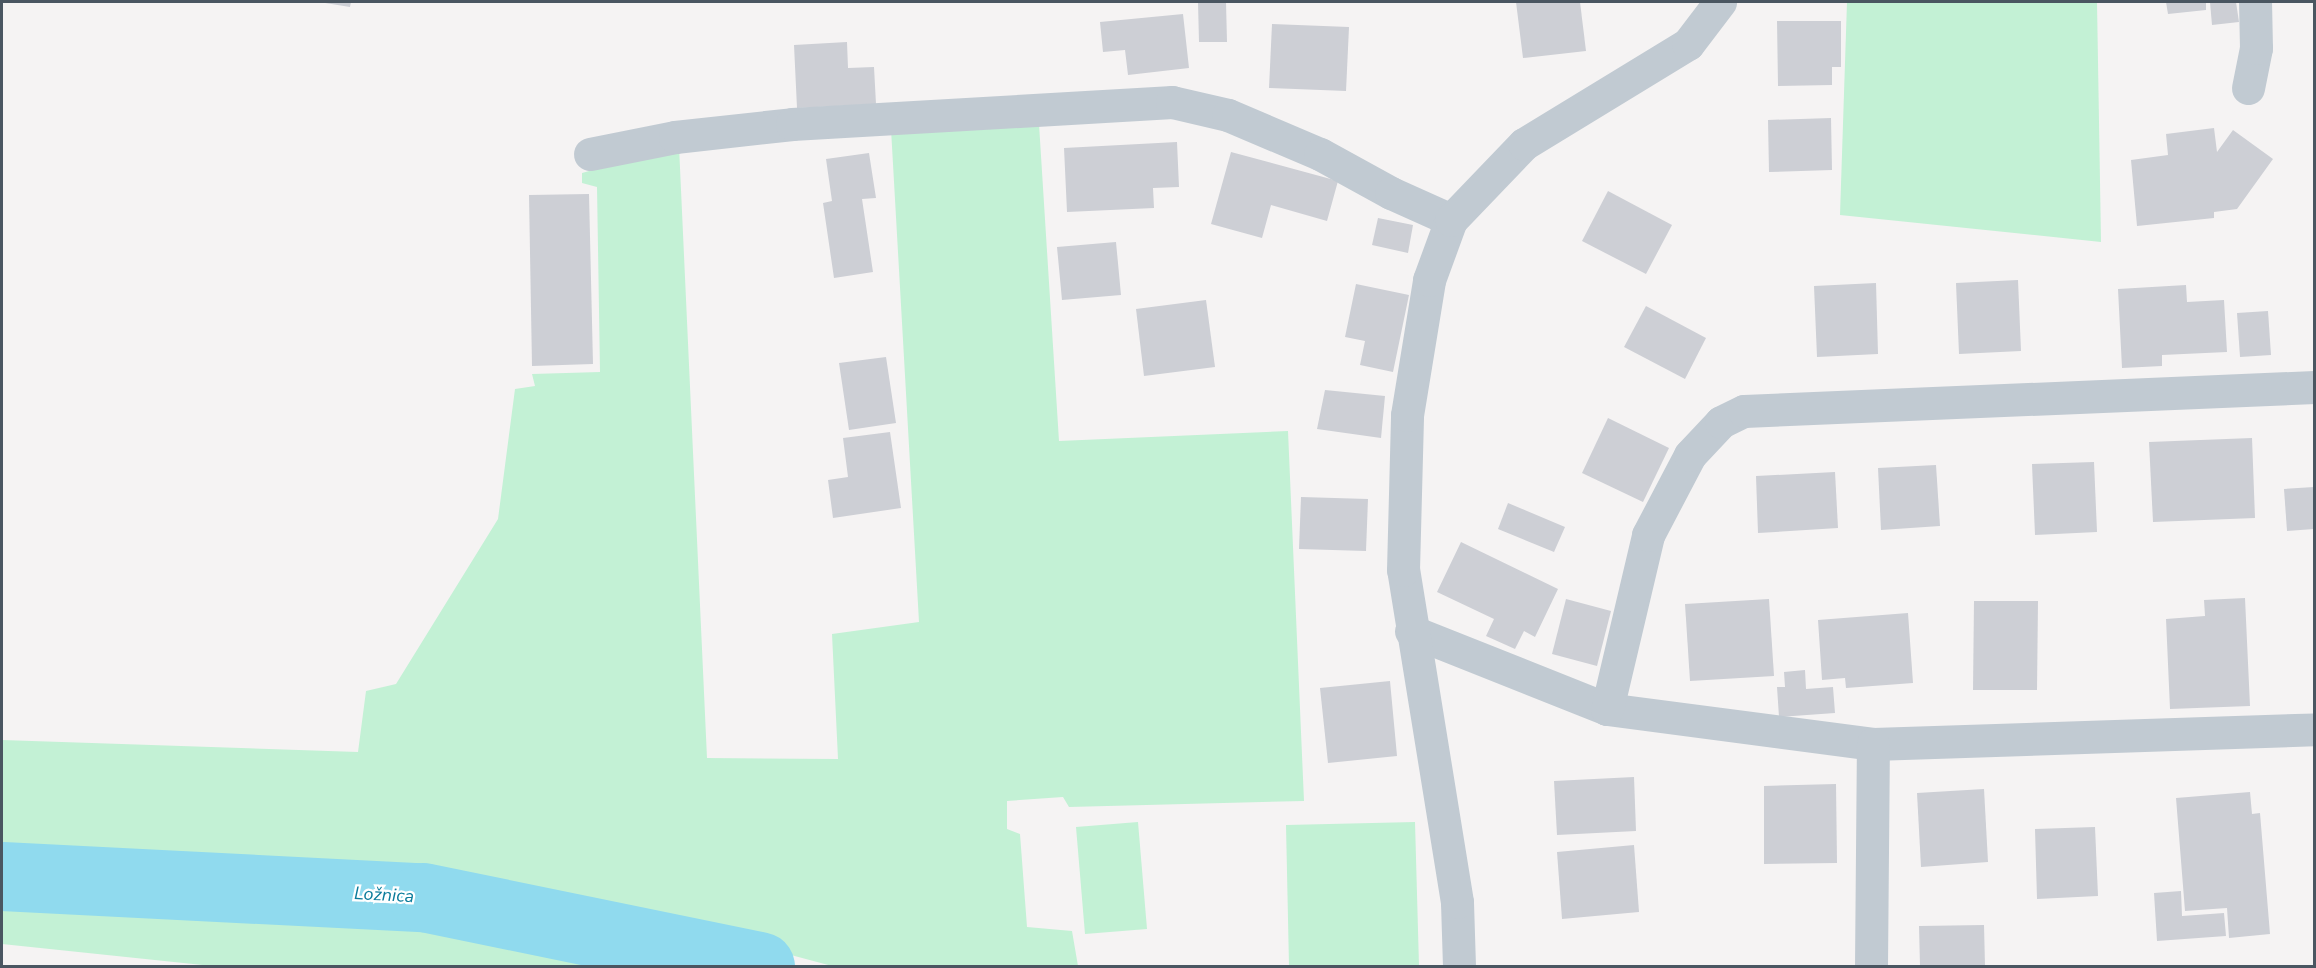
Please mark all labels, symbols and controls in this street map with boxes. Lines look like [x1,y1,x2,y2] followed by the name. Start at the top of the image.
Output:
[353,883,415,907] water label: Ložnica

